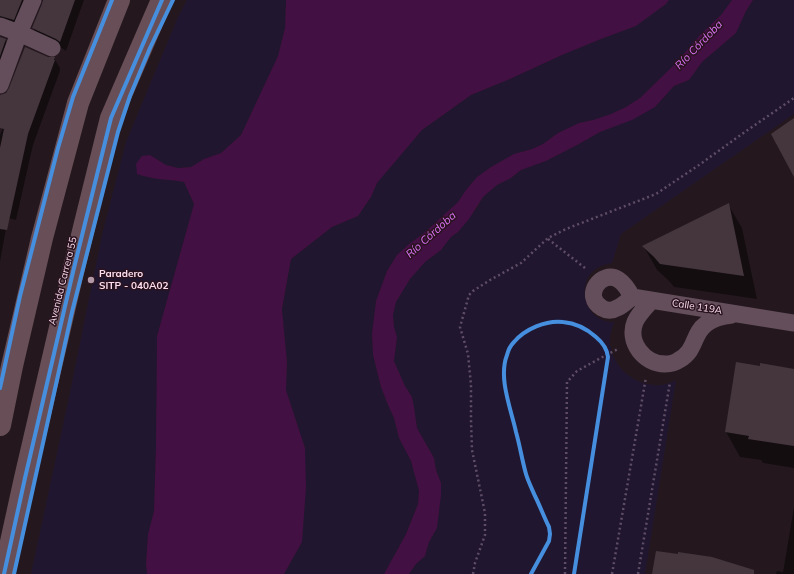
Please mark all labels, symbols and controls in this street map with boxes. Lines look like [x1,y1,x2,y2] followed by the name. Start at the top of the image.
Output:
[672,18,726,72] water label: Río Córdoba
[403,209,459,261] water label: Río Córdoba
[46,236,80,326] street label: Avenida Carrera 55
[99,268,168,292] place label: Paradero SITP - 040A02
[86,275,96,285] marker: Paradero SITP - 040A02
[671,297,723,317] street label: Calle 119A

